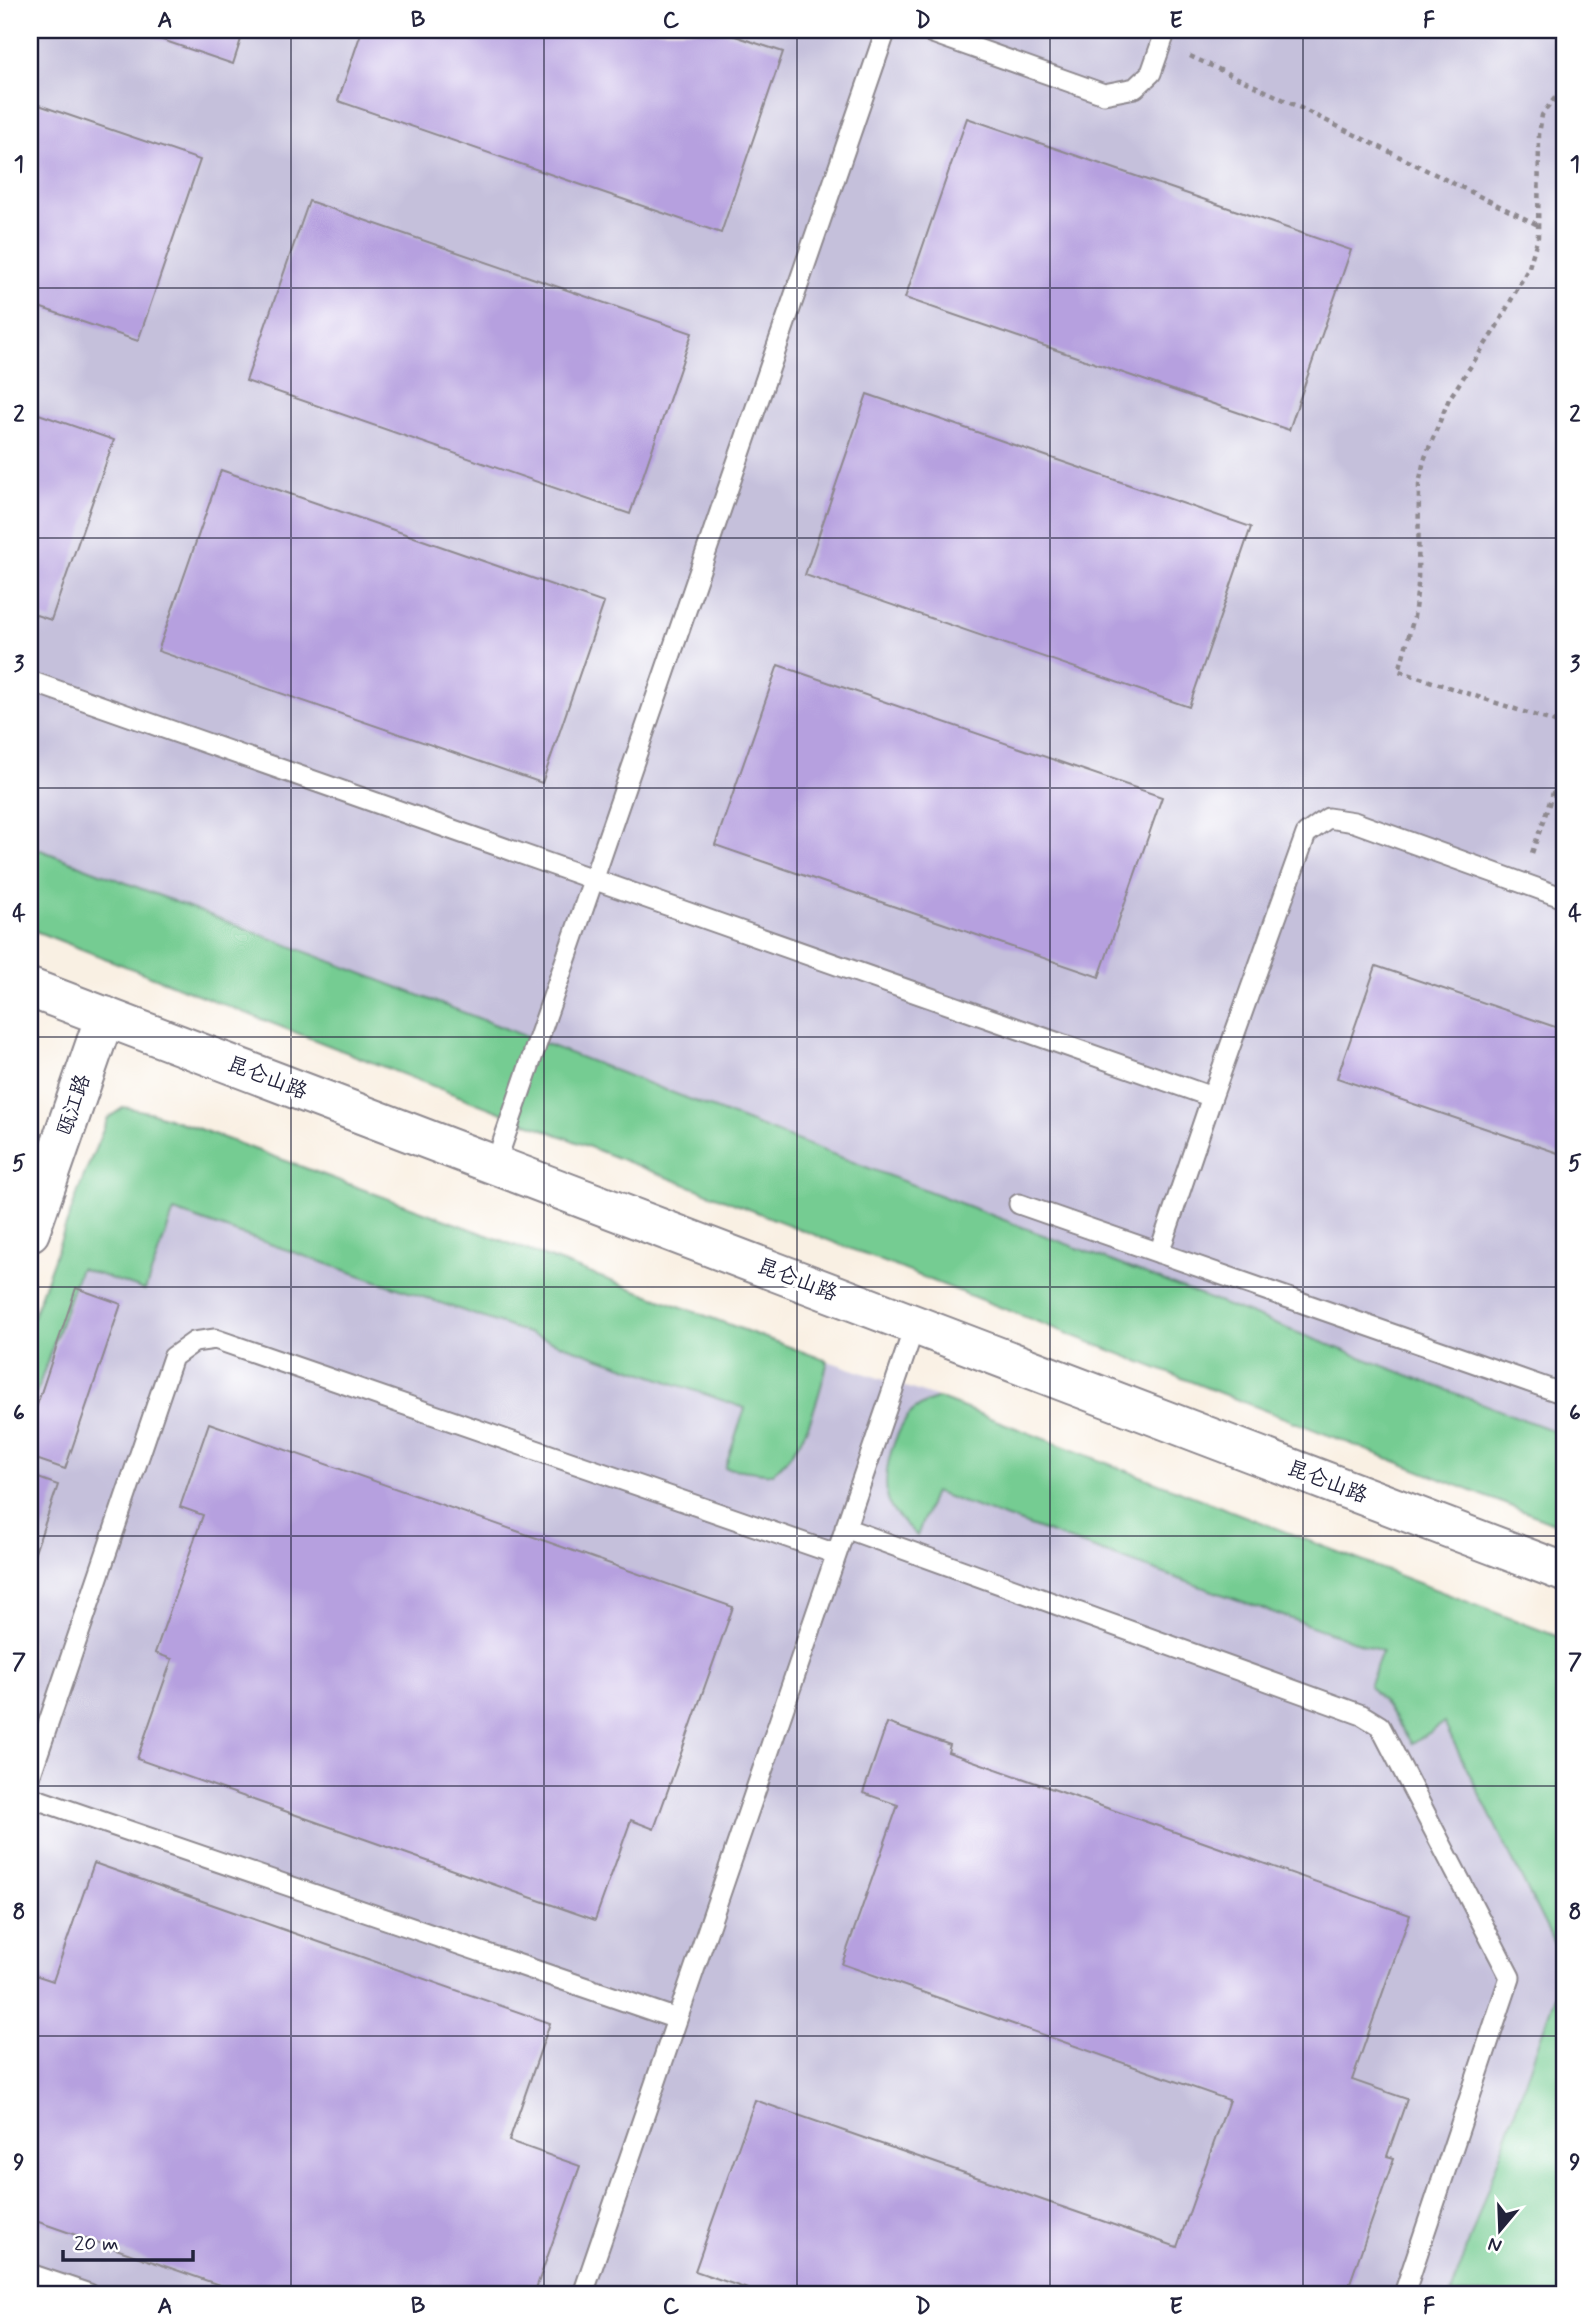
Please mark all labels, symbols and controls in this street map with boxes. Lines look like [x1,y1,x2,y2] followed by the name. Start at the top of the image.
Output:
[157,6,173,36] text: A
[411,6,426,36] text: B
[663,6,680,36] text: C
[915,6,931,36] text: D
[1169,6,1183,36] text: E
[1423,6,1435,36] text: F
[14,150,24,180] text: 1
[1570,150,1580,180] text: 1
[13,400,25,430] text: 2
[1569,400,1581,430] text: 2
[14,650,25,680] text: 3
[1570,650,1581,680] text: 3
[12,899,26,929] text: 4
[1568,899,1582,929] text: 4
[223,1050,311,1106] street label: 昆仑山路
[51,1071,97,1139] street label: 瓯江路
[12,1149,26,1179] text: 5
[1568,1149,1582,1179] text: 5
[753,1252,841,1308] street label: 昆仑山路
[13,1399,25,1429] text: 6
[1569,1399,1581,1429] text: 6
[1283,1454,1371,1510] street label: 昆仑山路
[12,1648,26,1678] text: 7
[1568,1648,1582,1678] text: 7
[13,1898,25,1928] text: 8
[1569,1898,1581,1928] text: 8
[13,2148,25,2178] text: 9
[1569,2148,1581,2178] text: 9
[1464,2194,1534,2264] north arrow
[63,2219,192,2263] scale bar
[74,2230,119,2258] text: 20 m
[1485,2231,1505,2259] text: N
[157,2292,173,2322] text: A
[411,2292,426,2322] text: B
[663,2292,680,2322] text: C
[915,2292,931,2322] text: D
[1169,2292,1183,2322] text: E
[1423,2292,1435,2322] text: F

